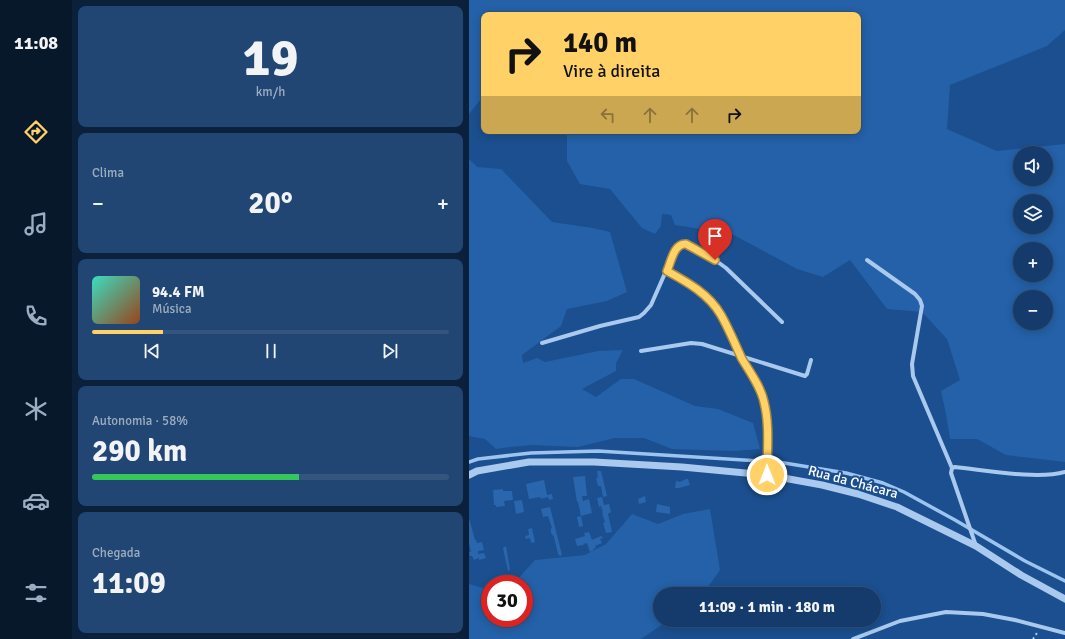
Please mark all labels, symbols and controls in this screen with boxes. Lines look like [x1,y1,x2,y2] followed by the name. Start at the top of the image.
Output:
[242,26,299,90] text: 19
[563,26,637,60] text: 140 m
[497,28,549,80] icon: right
[14,32,58,54] text: 11:08
[563,60,660,82] text: Vire à direita
[256,84,285,100] text: km/h
[597,104,619,126] icon: left
[639,104,661,126] icon: ahead
[681,104,703,126] icon: ahead
[723,104,745,126] icon: right
[22,118,50,146] icon: directions
[1013,146,1053,330] map controls
[1013,146,1053,186] button: sound
[92,165,124,181] text: Clima
[248,185,293,222] text: 20°
[92,190,104,217] text: −
[437,190,449,217] text: +
[1013,194,1053,234] button: layers
[22,210,50,238] icon: music
[698,219,732,260] pin
[704,225,726,247] icon: arrive
[1013,242,1053,282] button: +
[152,283,204,301] text: 94.4 FM
[1013,290,1053,330] button: −
[152,301,192,317] text: Música
[22,302,50,330] icon: phone
[141,340,163,362] icon: previous
[260,340,282,362] icon: pause
[379,340,401,362] icon: next
[22,395,50,423] icon: climate
[92,413,188,429] text: Autonomia · 58%
[92,433,187,470] text: 290 km
[746,454,788,496] position arrow
[806,462,900,502] street label: Rua da Chácara
[22,487,50,515] icon: car
[92,545,140,561] text: Chegada
[92,565,166,602] text: 11:09
[481,575,533,627] speed limit sign: 30
[22,579,50,607] icon: filters
[699,598,835,616] text: 11:09 · 1 min · 180 m

